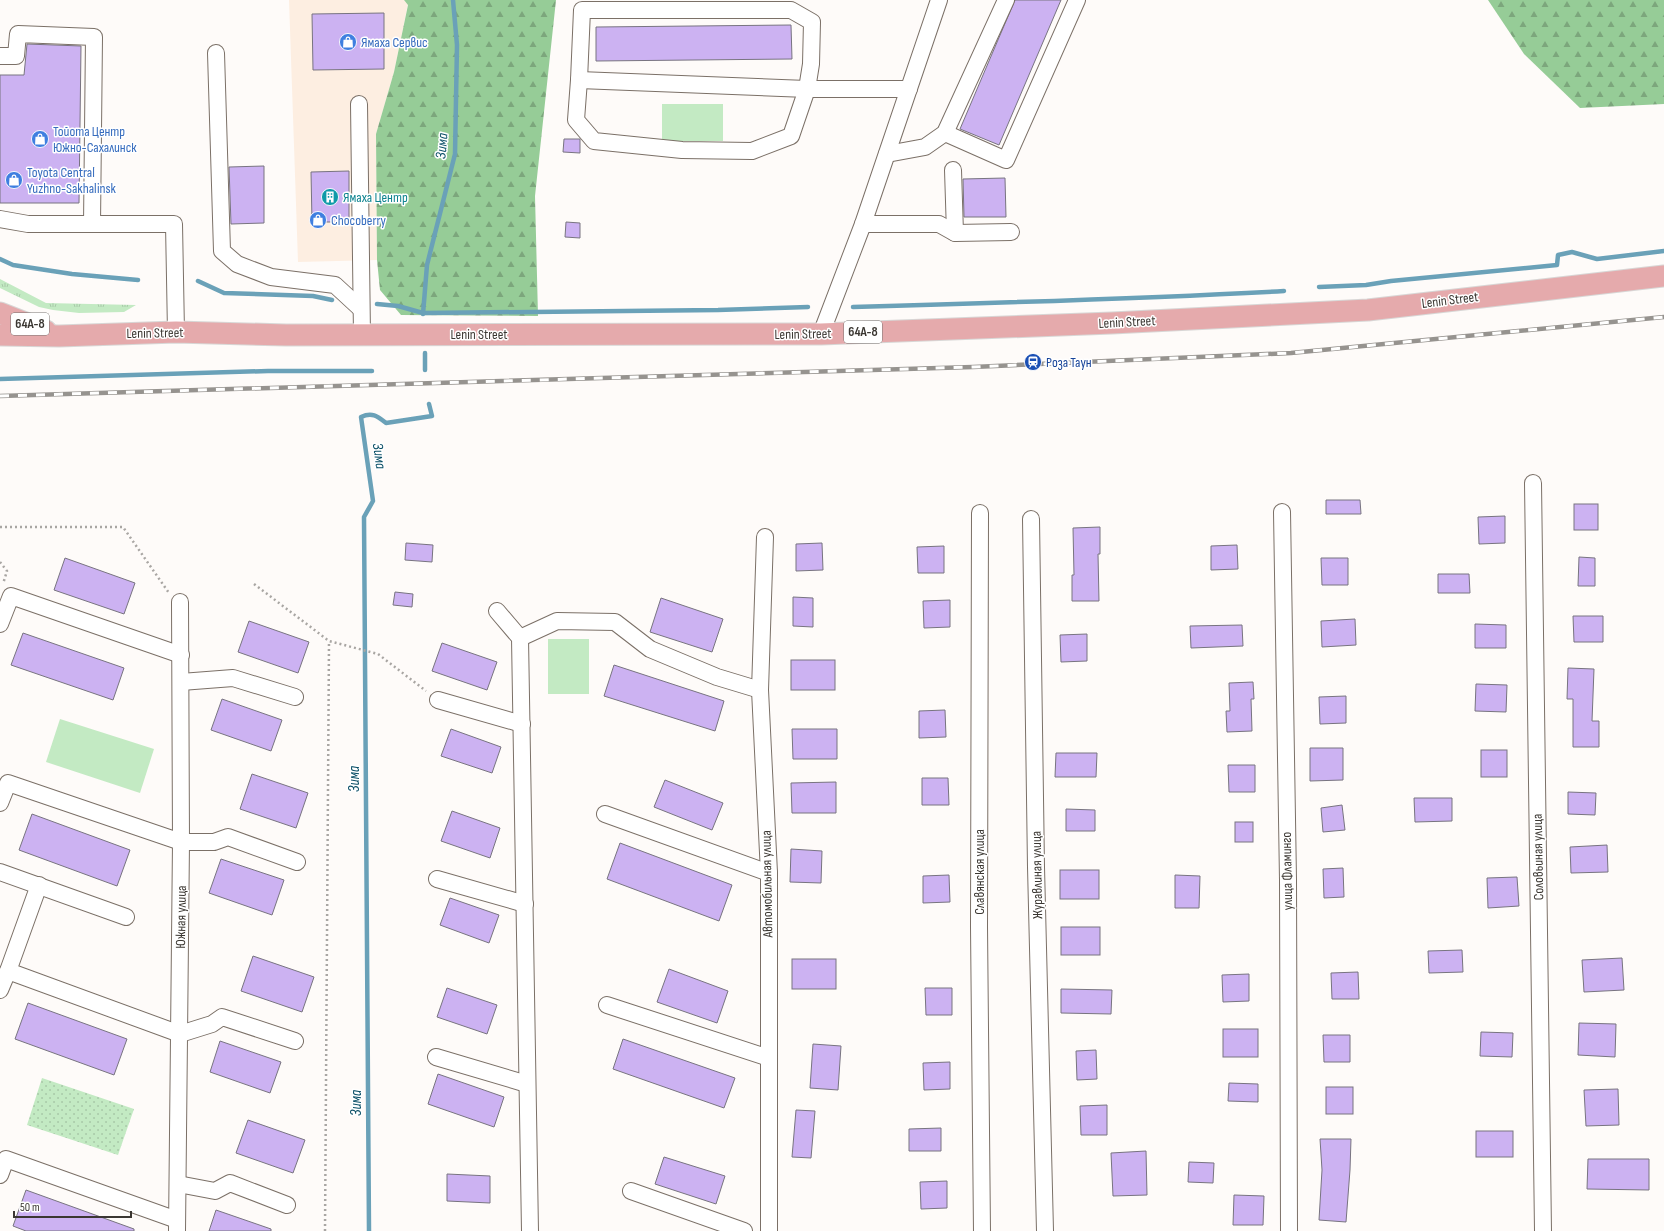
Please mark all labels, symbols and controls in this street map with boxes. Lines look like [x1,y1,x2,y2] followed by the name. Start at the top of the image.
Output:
[338,32,358,52] shop icon: Ямаха Сервис
[361,34,428,51] place label: Ямаха Сервис
[53,123,137,156] place label: Тойота Центр Южно-Сахалинск
[30,129,50,149] shop icon: Тойота Центр Южно-Сахалинск
[431,132,453,160] water label: Зима
[27,164,117,197] place label: Toyota Central Yuzhno-Sakhalinsk
[4,170,24,190] shop icon: Toyota Central Yuzhno-Sakhalinsk
[320,187,340,207] building icon: Ямаха Центр
[343,189,408,206] place label: Ямаха Центр
[308,210,328,230] shop icon: Chocoberry
[331,212,387,229] place label: Chocoberry
[1421,288,1479,312] street label: Lenin Street
[1098,312,1156,332] street label: Lenin Street
[11,313,49,335] road number: 64А-8
[844,321,882,343] road number: 64А-8
[126,324,184,342] street label: Lenin Street
[774,325,832,343] street label: Lenin Street
[450,326,508,343] street label: Lenin Street
[1023,352,1043,372] station icon: Роза Таун
[1046,354,1092,371] place label: Роза Таун
[368,442,390,470] water label: Зима
[345,766,364,792] water label: Зима
[1529,814,1547,900] street label: Соловьиная улица
[971,829,988,915] street label: Славянская улица
[758,830,776,939] street label: Автомобильная улица
[1028,831,1046,919] street label: Журавлиная улица
[1278,831,1296,910] street label: улица Фламинго
[172,885,190,949] street label: Южная улица
[347,1090,366,1116] water label: Зима
[14,1193,131,1219] scale bar
[20,1200,40,1215] text: 50 m

